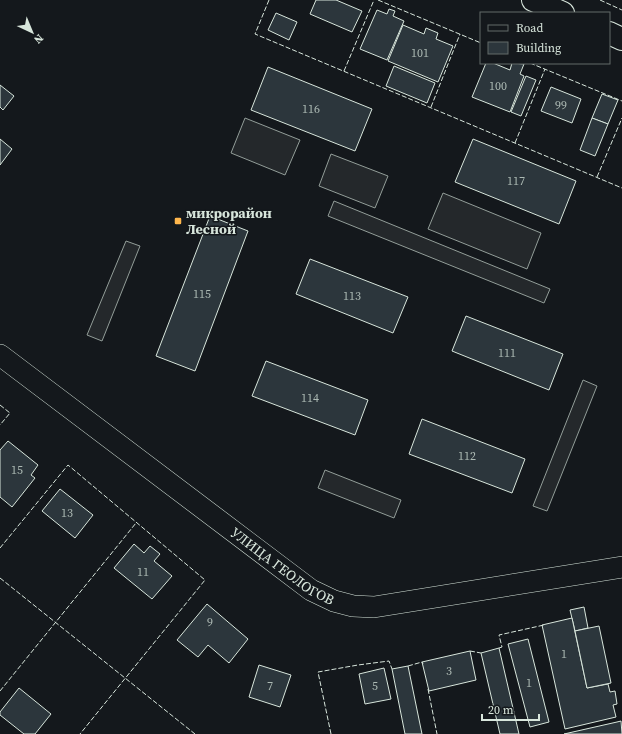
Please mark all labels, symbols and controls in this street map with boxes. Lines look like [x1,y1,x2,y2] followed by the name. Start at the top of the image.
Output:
[12,12,52,52] north arrow
[480,12,610,64] legend
[516,20,543,36] text: Road
[31,31,47,47] text: N
[516,40,561,56] text: Building
[411,45,429,61] house number: 101
[489,78,507,94] house number: 100
[555,97,567,113] house number: 99
[302,101,320,117] house number: 116
[507,173,525,189] house number: 117
[186,203,272,239] place label: микрорайон Лесной
[173,216,183,226] marker: микрорайон Лесной
[193,286,211,302] house number: 115
[343,288,361,304] house number: 113
[498,345,516,361] house number: 111
[301,390,319,406] house number: 114
[458,448,476,464] house number: 112
[11,462,23,478] house number: 15
[61,505,73,521] house number: 13
[226,523,338,610] street label: УЛИЦА ГЕОЛОГОВ
[137,564,149,580] house number: 11
[207,614,213,630] house number: 9
[561,646,567,662] house number: 1
[446,663,452,679] house number: 3
[526,675,532,691] house number: 1
[267,678,273,694] house number: 7
[372,678,378,694] house number: 5
[482,696,539,722] scale bar
[488,702,514,718] text: 20 m

